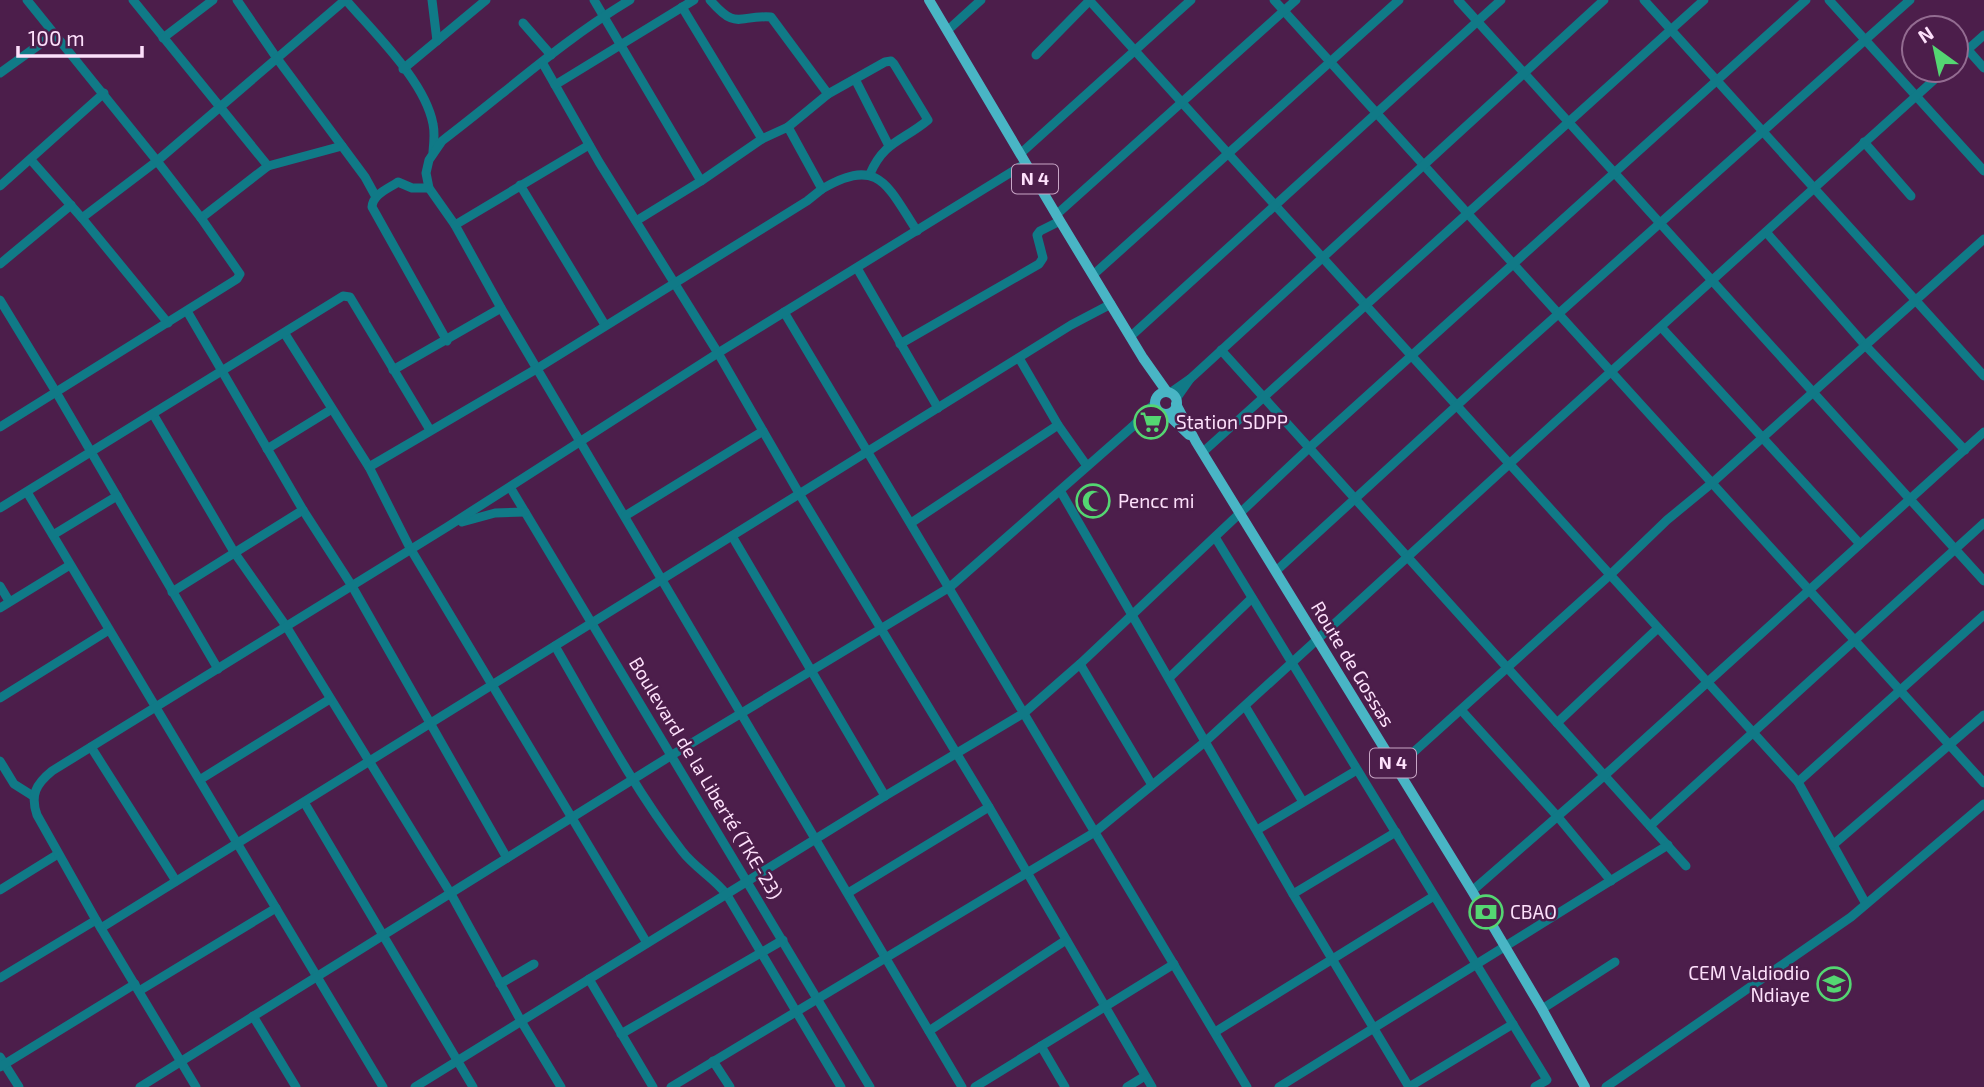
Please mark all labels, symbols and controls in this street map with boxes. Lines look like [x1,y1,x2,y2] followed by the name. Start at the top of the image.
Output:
[18,14,142,58] scale bar
[1900,14,1970,84] north arrow
[1913,21,1937,48] text: N
[28,25,85,50] text: 100 m
[1012,164,1058,194] road number: N 4
[1132,403,1170,441] supermarket icon: Station SDPP
[1176,410,1288,433] place label: Station SDPP
[1074,482,1112,520] mosque icon: Pencc mi
[1118,489,1194,512] place label: Pencc mi
[1307,597,1400,731] street label: Route de Gossas
[625,653,788,903] street label: Boulevard de la Liberté (TKE-23)
[1370,748,1416,778] road number: N 4
[1467,893,1505,931] bank icon: CBAO
[1510,900,1557,923] place label: CBAO
[1688,961,1810,1006] place label: CEM Valdiodio Ndiaye
[1815,965,1853,1003] school or university icon: CEM Valdiodio Ndiaye

